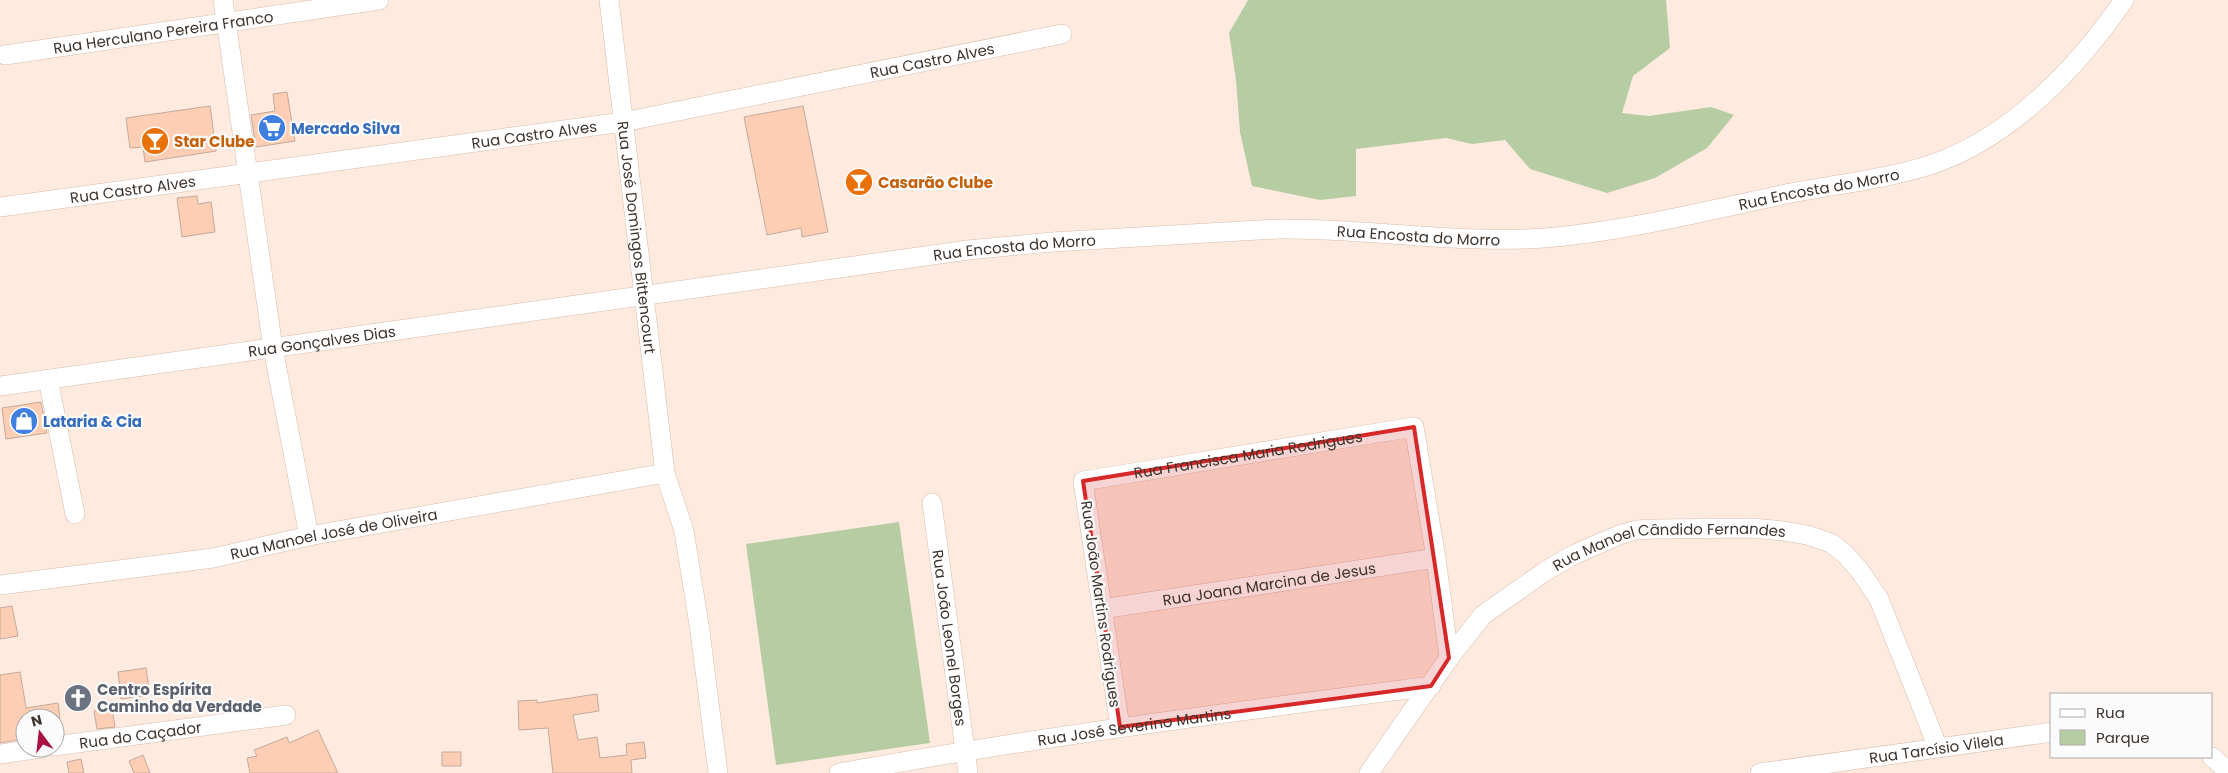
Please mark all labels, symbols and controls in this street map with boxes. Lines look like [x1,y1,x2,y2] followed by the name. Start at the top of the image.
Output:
[52,5,275,58] street label: Rua Herculano Pereira Franco
[868,37,996,83] street label: Rua Castro Alves
[257,113,287,143] supermarket icon: Mercado Silva
[470,115,598,153] street label: Rua Castro Alves
[291,118,400,139] place label: Mercado Silva
[613,120,661,355] street label: Rua José Domingos Bittencourt
[140,126,170,156] bar icon: Star Clube
[174,131,255,152] place label: Star Clube
[1736,163,1901,215] street label: Rua Encosta do Morro
[844,167,874,197] bar icon: Casarão Clube
[69,170,197,208] street label: Rua Castro Alves
[878,172,993,193] place label: Casarão Clube
[1336,220,1500,250] street label: Rua Encosta do Morro
[932,229,1096,265] street label: Rua Encosta do Morro
[247,320,397,362] street label: Rua Gonçalves Dias
[9,406,39,436] shop icon: Lataria & Cia
[43,411,142,432] place label: Lataria & Cia
[1132,425,1364,483] street label: Rua Francisca Maria Rodrigues
[1076,499,1126,709] street label: Rua João Martins Rodrigues
[228,503,439,564] street label: Rua Manoel José de Oliveira
[1548,517,1787,575] street label: Rua Manoel Cândido Fernandes
[928,548,972,728] street label: Rua João Leonel Borges
[1161,557,1377,610] street label: Rua Joana Marcina de Jesus
[97,679,262,717] place label: Centro Espírita Caminho da Verdade
[63,683,93,713] church icon: Centro Espírita Caminho da Verdade
[2050,693,2213,758] legend
[1036,702,1233,750] street label: Rua José Severino Martins
[2096,702,2125,723] text: Rua
[15,708,65,758] north arrow
[29,709,44,731] text: N
[78,716,203,753] street label: Rua do Caçador
[2096,727,2149,748] text: Parque
[1868,728,2005,768] street label: Rua Tarcísio Vilela

